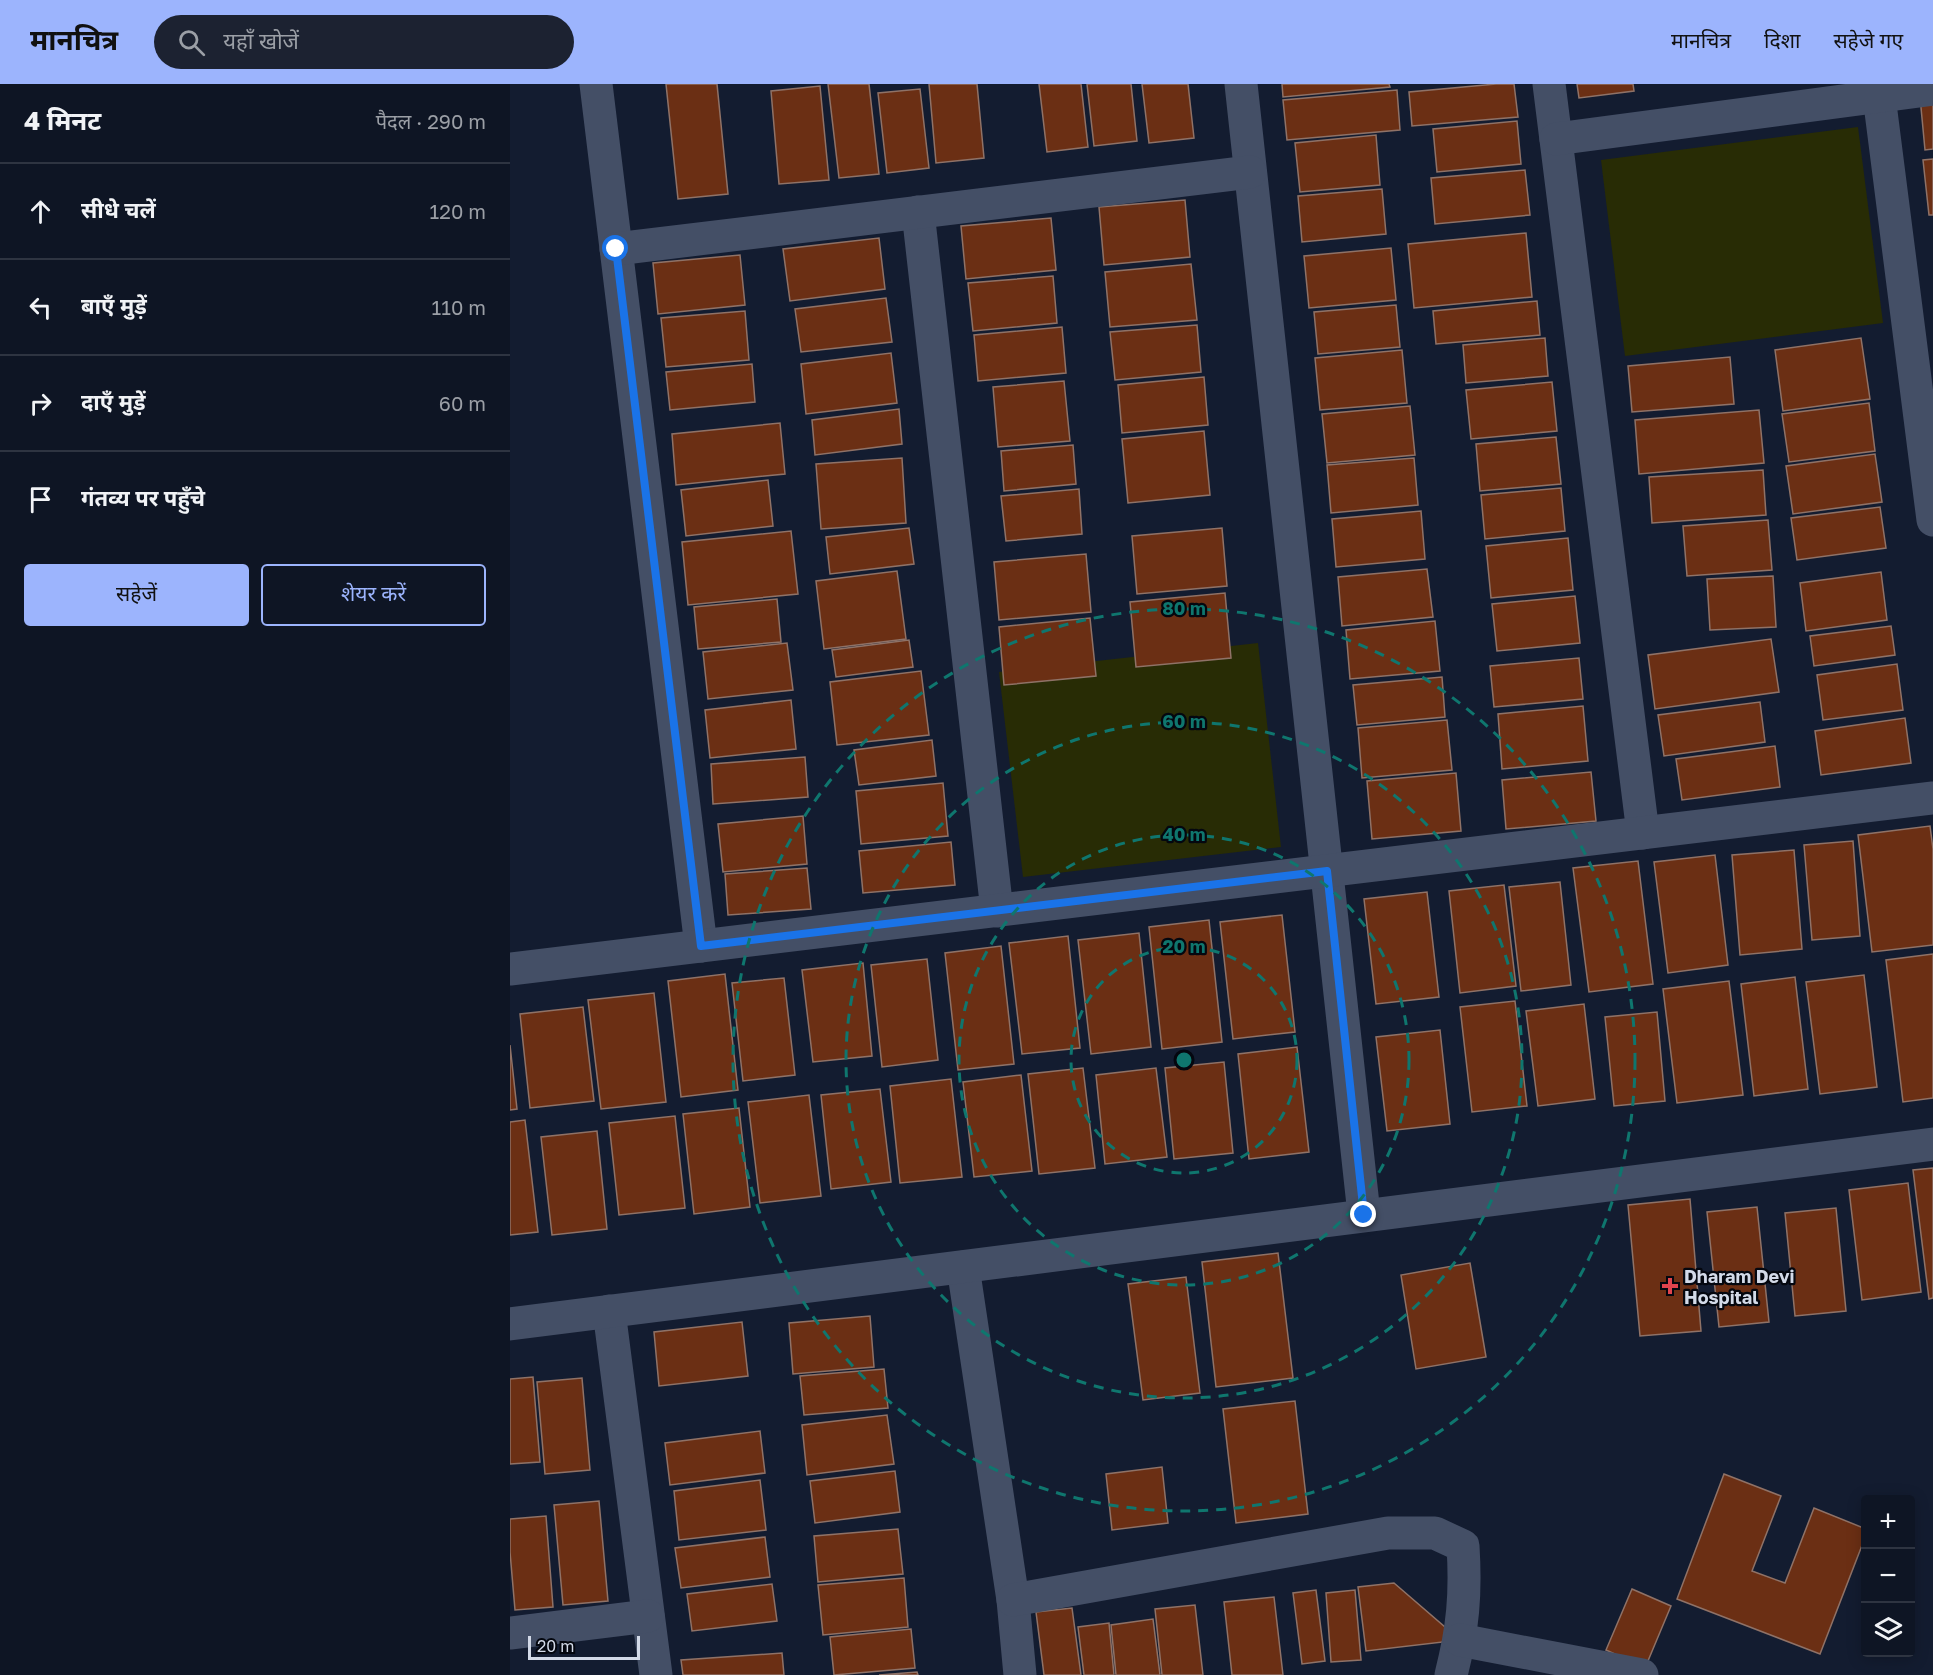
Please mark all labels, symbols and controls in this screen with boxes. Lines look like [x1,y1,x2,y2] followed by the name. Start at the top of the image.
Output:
[154,15,574,69] search box
[30,23,118,56] text: मानचित्र
[175,26,208,59] icon: search
[223,27,299,54] text: यहाँ खोजें
[1671,27,1731,53] text: मानचित्र
[1764,27,1800,53] text: दिशा
[1833,27,1903,53] text: सहेजे गए
[24,105,101,136] text: 4 मिनट
[376,109,486,133] text: पैदल · 290 m
[24,195,57,228] icon: ahead
[81,196,156,223] text: सीधे चलें
[430,199,486,223] text: 120 m
[602,235,628,261] route start
[24,291,57,324] icon: left
[81,292,147,319] text: बाएँ मुड़ें
[432,295,486,319] text: 110 m
[24,387,57,420] icon: right
[81,388,146,415] text: दाएँ मुड़ें
[439,391,486,415] text: 60 m
[24,483,57,516] icon: arrive
[81,484,205,511] text: गंतव्य पर पहुँचे
[24,564,249,626] button: सहेजें
[261,564,486,626] button: शेयर करें
[1162,597,1206,619] text: 80 m
[1162,710,1206,732] text: 60 m
[1162,823,1206,845] text: 40 m
[1163,935,1205,957] text: 20 m
[1174,1050,1194,1070] centre of rings
[1350,1201,1376,1227] route end
[1684,1265,1795,1308] place label: Dharam Devi Hospital
[1661,1277,1679,1295] marker: Dharam Devi Hospital
[1861,1495,1915,1657] map controls
[1861,1495,1915,1549] button: +
[1861,1549,1915,1603] button: −
[1861,1603,1915,1657] button: layers
[528,1633,640,1660] scale bar
[537,1636,574,1656] text: 20 m

